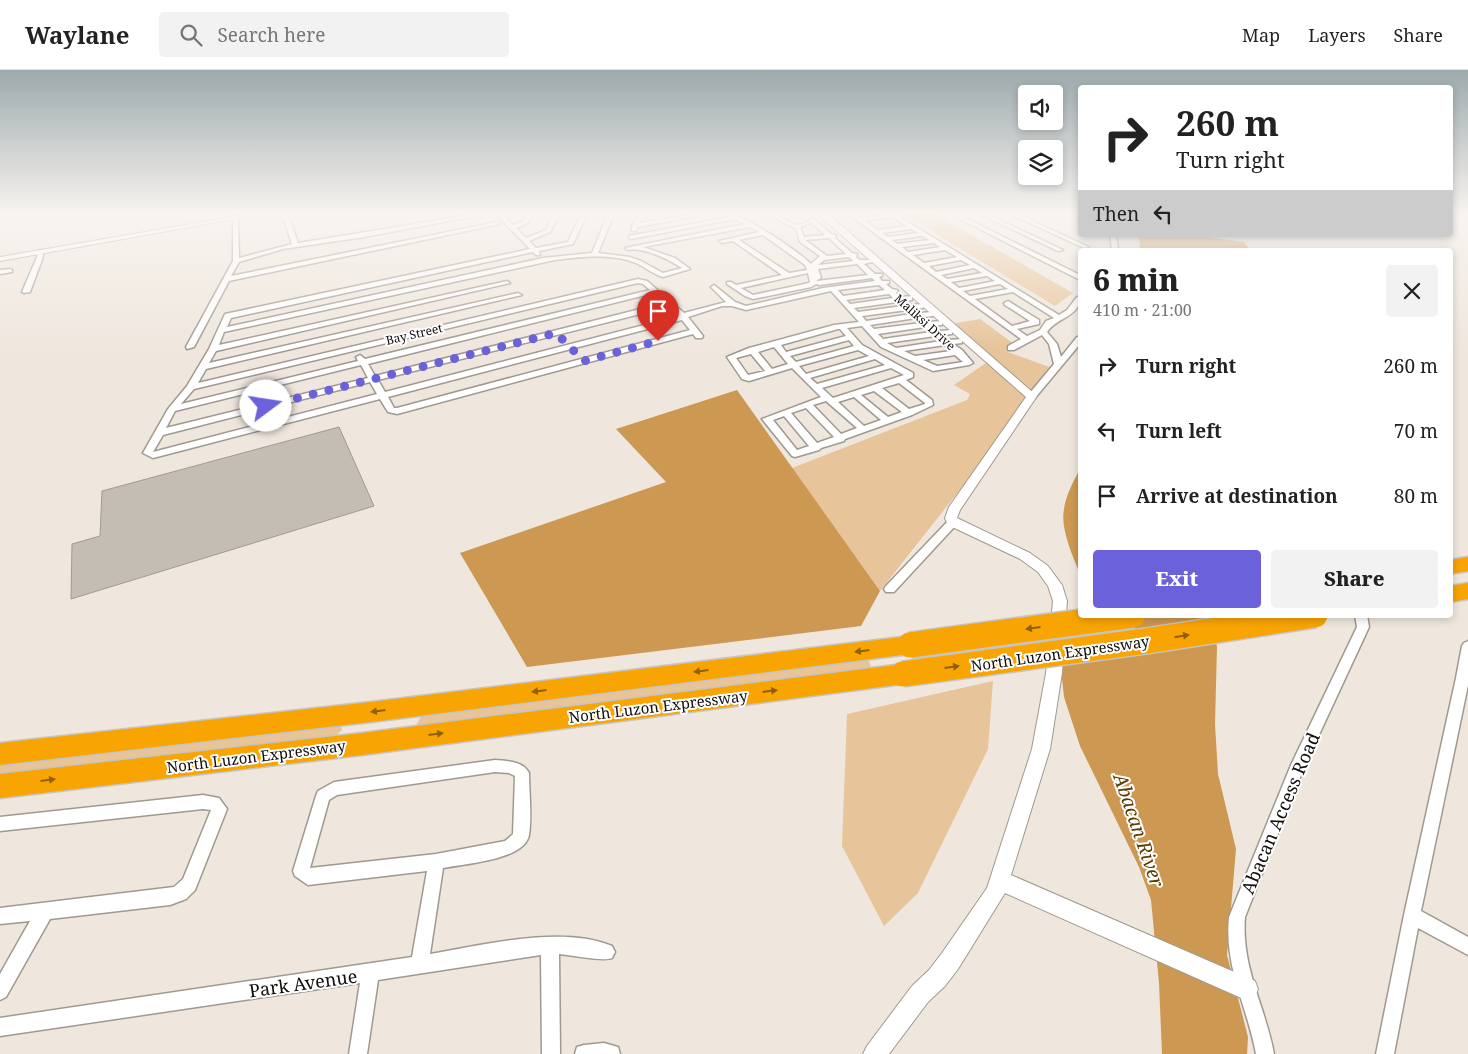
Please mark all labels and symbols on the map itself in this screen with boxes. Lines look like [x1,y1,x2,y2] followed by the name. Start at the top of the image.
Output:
[637,290,679,341] pin
[891,290,959,354] street label: Maliksi Drive
[384,319,444,349] street label: Bay Street
[239,379,291,431] position arrow
[1024,625,1040,633] one-way arrow
[969,630,1151,675] street label: North Luzon Expressway
[1174,631,1190,639] one-way arrow
[854,647,870,655] one-way arrow
[944,663,960,671] one-way arrow
[692,667,708,675] one-way arrow
[567,685,749,727] street label: North Luzon Expressway
[531,687,547,695] one-way arrow
[763,687,779,695] one-way arrow
[370,707,386,715] one-way arrow
[1235,729,1325,897] street label: Abacan Access Road
[428,730,444,738] one-way arrow
[165,735,347,777] street label: North Luzon Expressway
[1107,768,1171,890] water label: Abacan River
[41,776,57,784] one-way arrow
[247,964,359,1002] street label: Park Avenue

